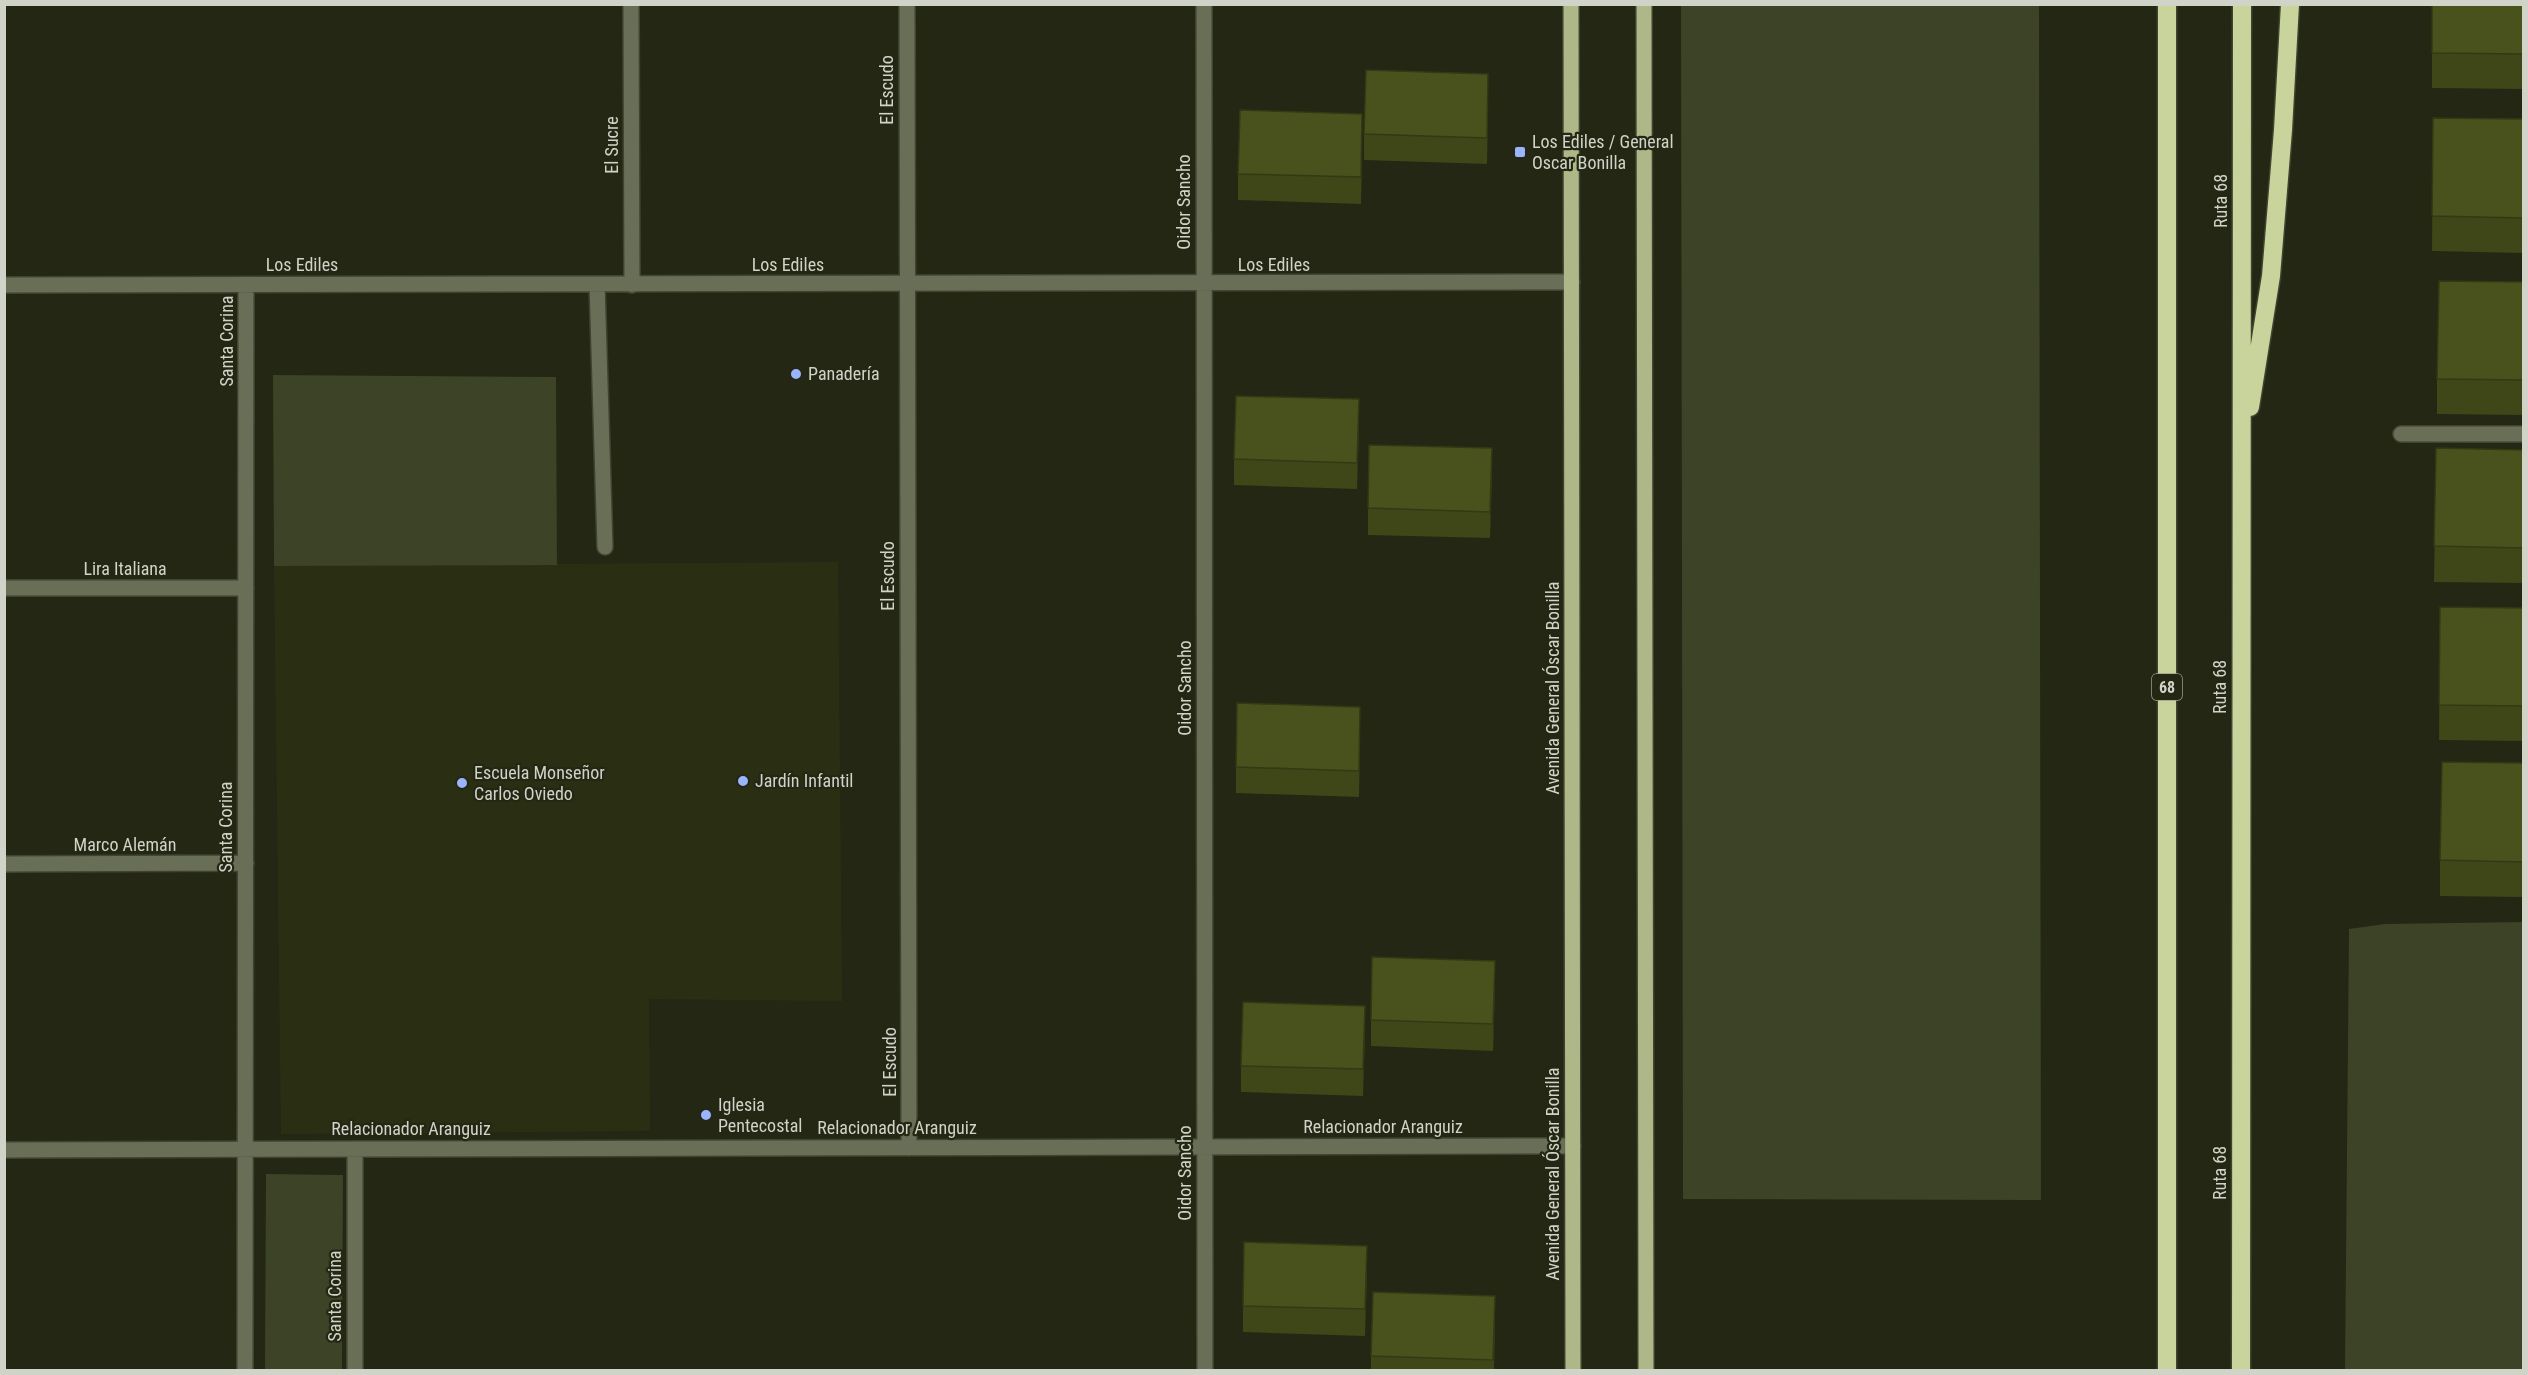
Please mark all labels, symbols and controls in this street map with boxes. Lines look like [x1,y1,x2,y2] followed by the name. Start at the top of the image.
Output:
[876,55,897,125] street label: El Escudo
[601,116,622,174] street label: El Sucre
[1532,131,1674,173] place label: Los Ediles / General Oscar Bonilla
[1513,145,1527,159] marker: Los Ediles / General Oscar Bonilla
[1173,154,1194,250] street label: Oidor Sancho
[2210,174,2231,228] street label: Ruta 68
[266,254,338,275] street label: Los Ediles
[752,254,824,275] street label: Los Ediles
[1238,254,1310,275] street label: Los Ediles
[216,296,237,386] street label: Santa Corina
[808,363,880,384] place label: Panadería
[789,367,803,381] marker: Panadería
[877,541,898,611] street label: El Escudo
[83,558,167,579] street label: Lira Italiana
[1542,582,1563,794] street label: Avenida General Óscar Bonilla
[1174,640,1195,736] street label: Oidor Sancho
[2209,660,2230,714] street label: Ruta 68
[2152,674,2182,700] road number: 68
[474,762,605,804] place label: Escuela Monseñor Carlos Oviedo
[755,770,854,791] place label: Jardín Infantil
[736,774,750,788] marker: Jardín Infantil
[455,776,469,790] marker: Escuela Monseñor Carlos Oviedo
[215,782,236,872] street label: Santa Corina
[74,834,176,855] street label: Marco Alemán
[879,1027,900,1097] street label: El Escudo
[1542,1068,1563,1280] street label: Avenida General Óscar Bonilla
[718,1094,802,1136] place label: Iglesia Pentecostal
[699,1108,713,1122] marker: Iglesia Pentecostal
[1303,1116,1463,1137] street label: Relacionador Aranguiz
[817,1117,977,1138] street label: Relacionador Aranguiz
[331,1118,491,1139] street label: Relacionador Aranguiz
[1174,1125,1195,1221] street label: Oidor Sancho
[2209,1146,2230,1200] street label: Ruta 68
[324,1251,345,1341] street label: Santa Corina

